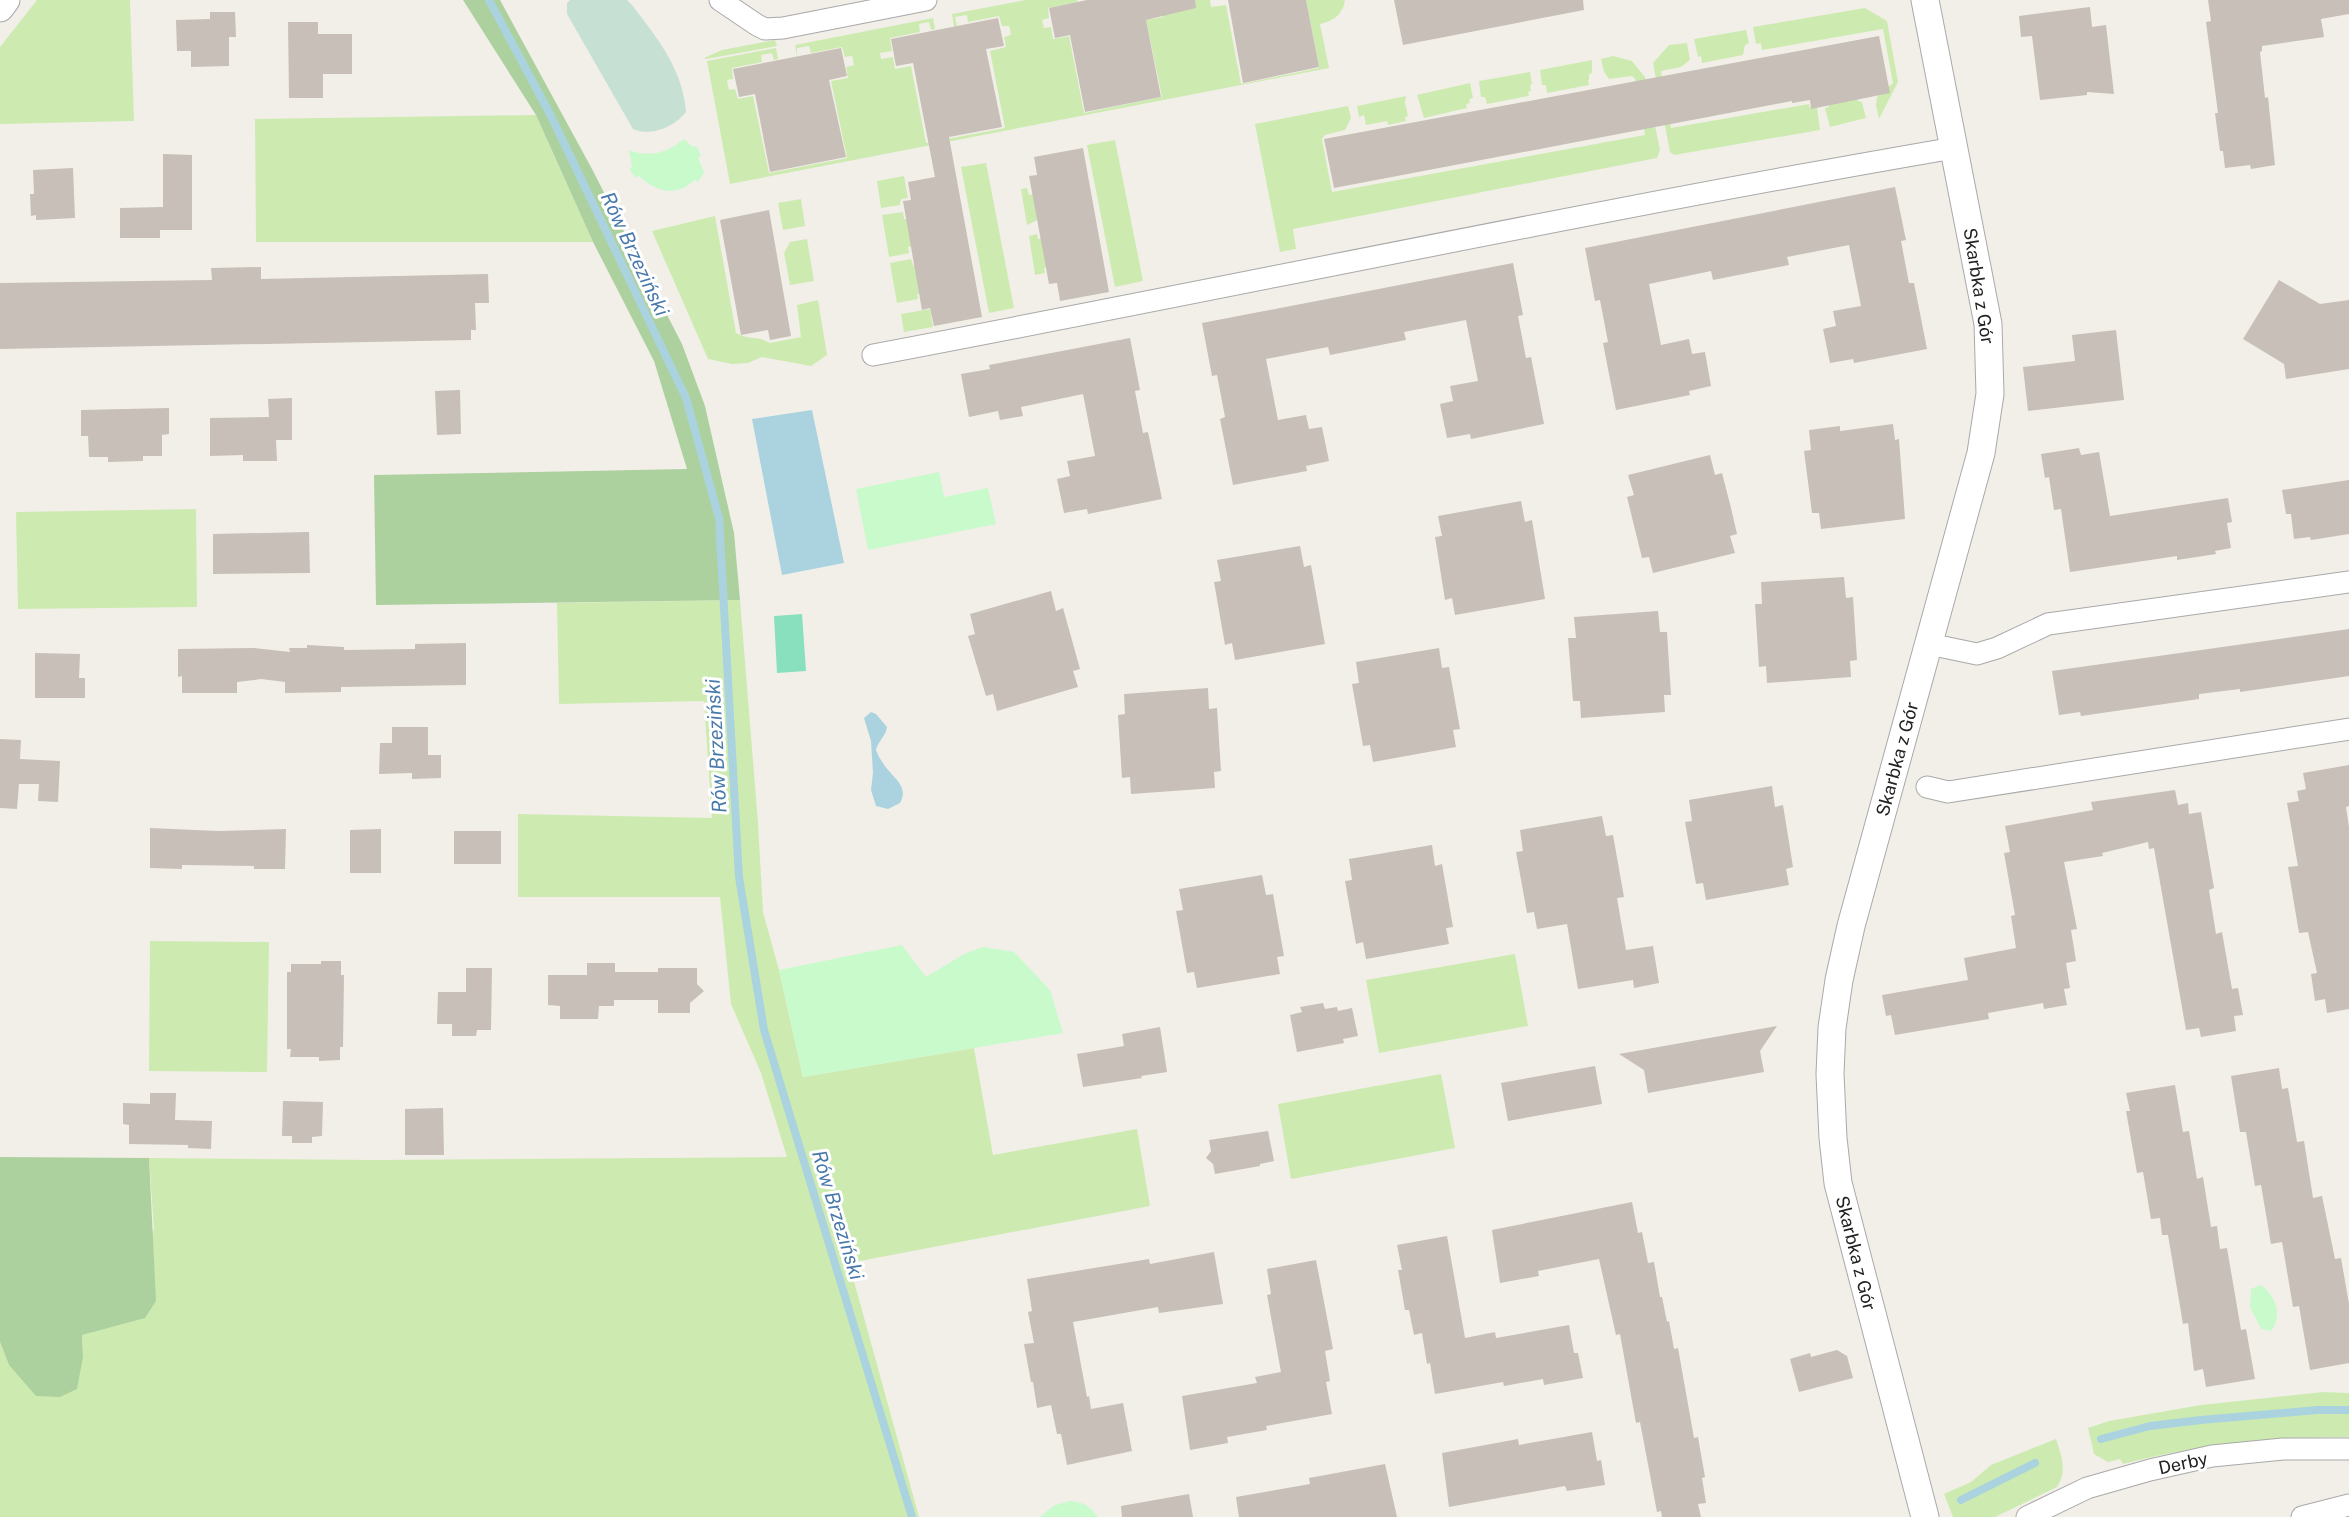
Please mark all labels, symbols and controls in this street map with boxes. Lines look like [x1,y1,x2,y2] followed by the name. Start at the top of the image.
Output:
[596,188,674,320] water label: Rów Brzeziński
[1959,226,1999,346] street label: Skarbka z Gór
[700,678,731,814] water label: Rów Brzeziński
[1872,700,1922,818] street label: Skarbka z Gór
[807,1147,869,1283] water label: Rów Brzeziński
[1832,1194,1880,1312] street label: Skarbka z Gór
[2156,1447,2210,1478] street label: Derby

